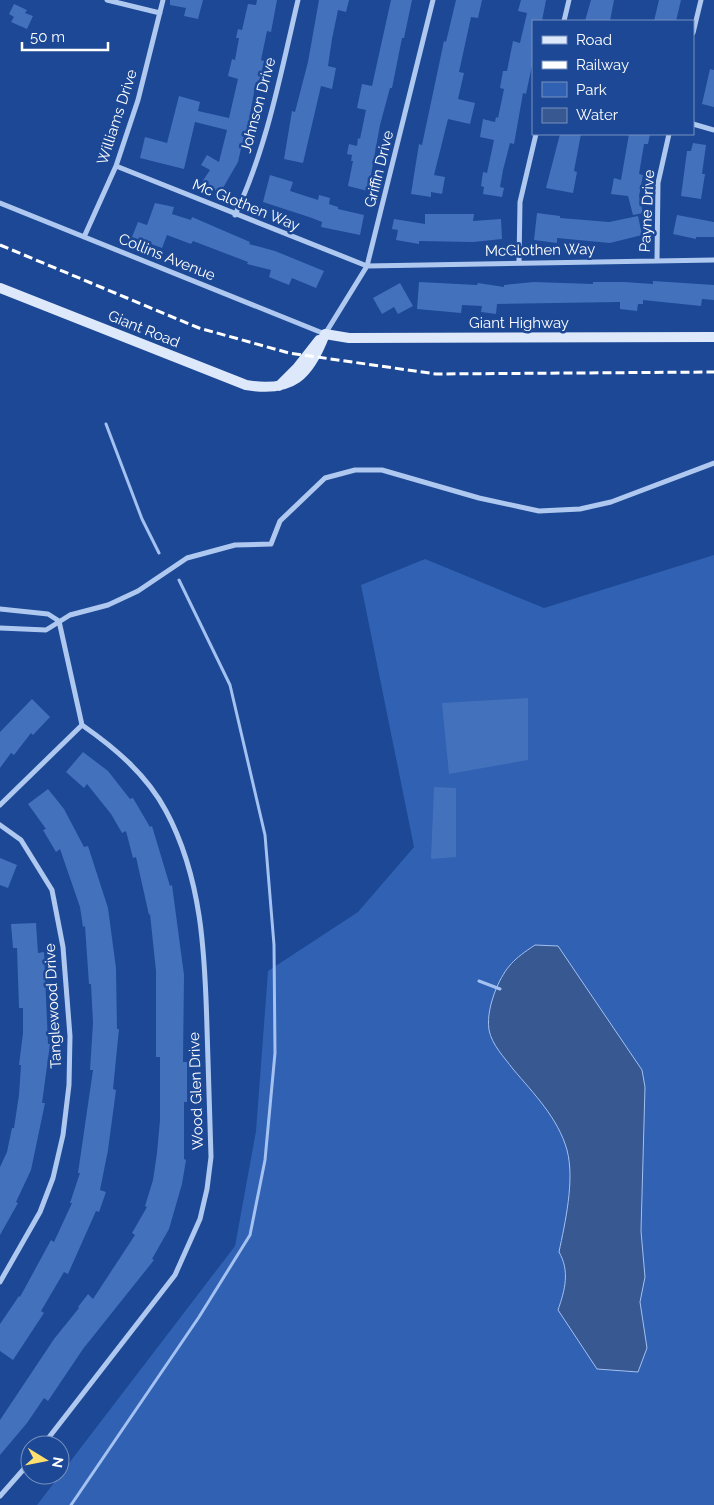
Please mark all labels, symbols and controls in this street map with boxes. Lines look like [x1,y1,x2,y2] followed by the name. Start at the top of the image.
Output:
[22,20,109,52] scale bar
[532,20,694,135] legend
[30,28,65,46] text: 50 m
[576,31,612,49] text: Road
[237,55,279,155] street label: Johnson Drive
[576,56,629,74] text: Railway
[93,67,141,167] street label: Williams Drive
[576,81,607,99] text: Park
[576,106,619,124] text: Water
[361,128,397,209] street label: Griffin Drive
[636,169,658,253] street label: Payne Drive
[190,175,302,235] street label: Mc Glothen Way
[116,229,218,285] street label: Collins Avenue
[485,240,595,260] street label: McGlothen Way
[106,306,182,352] street label: Giant Road
[469,314,569,332] street label: Giant Highway
[41,943,65,1069] street label: Tanglewood Drive
[185,1032,207,1150] street label: Wood Glen Drive
[20,1435,70,1485] north arrow
[49,1456,67,1469] text: N

